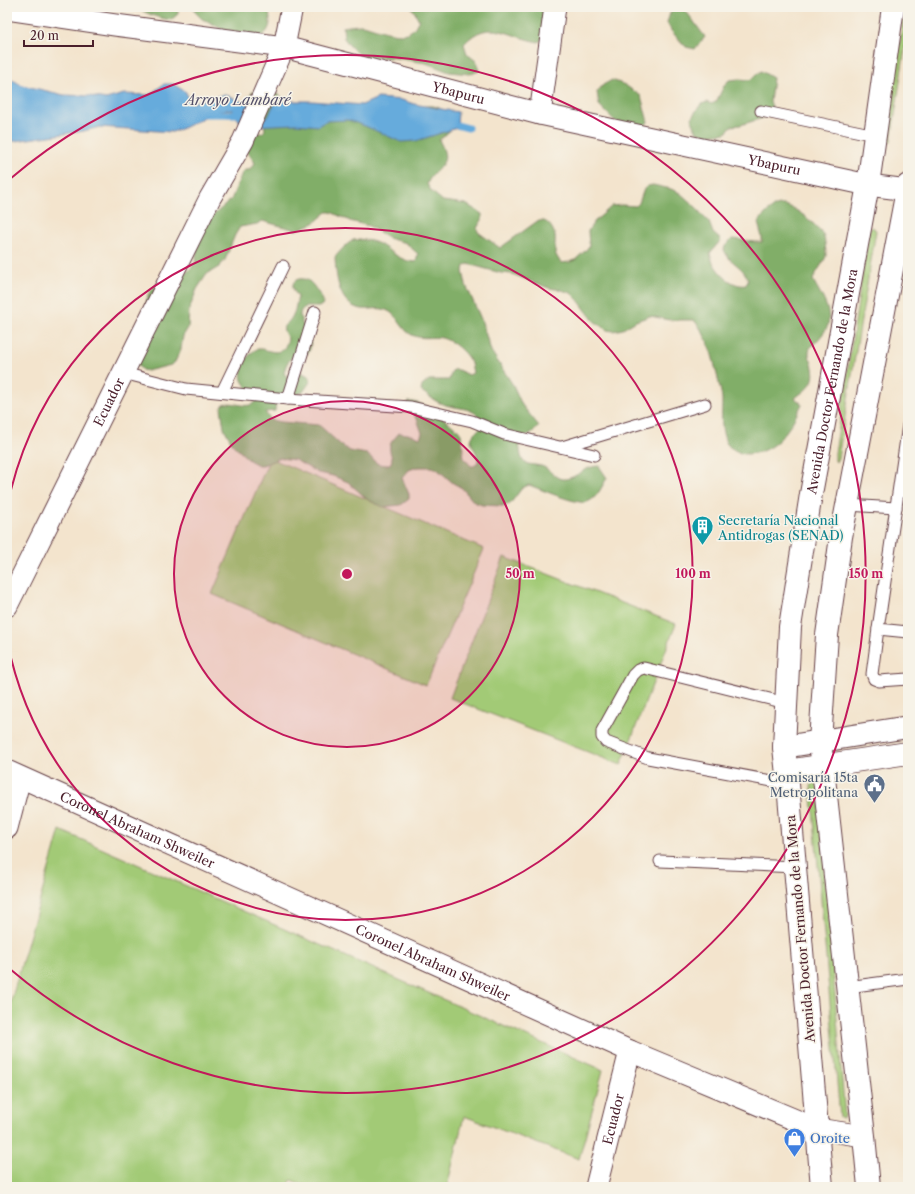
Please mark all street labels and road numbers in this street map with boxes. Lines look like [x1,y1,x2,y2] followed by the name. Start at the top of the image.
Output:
[429,78,487,107] street label: Ybapuru
[745,151,802,178] street label: Ybapuru
[803,267,860,496] street label: Avenida Doctor Fernando de la Mora
[90,375,128,429] street label: Ecuador
[58,788,218,872] street label: Coronel Abraham Shweiler
[782,814,818,1044] street label: Avenida Doctor Fernando de la Mora
[353,921,513,1004] street label: Coronel Abraham Shweiler
[599,1091,627,1146] street label: Ecuador

